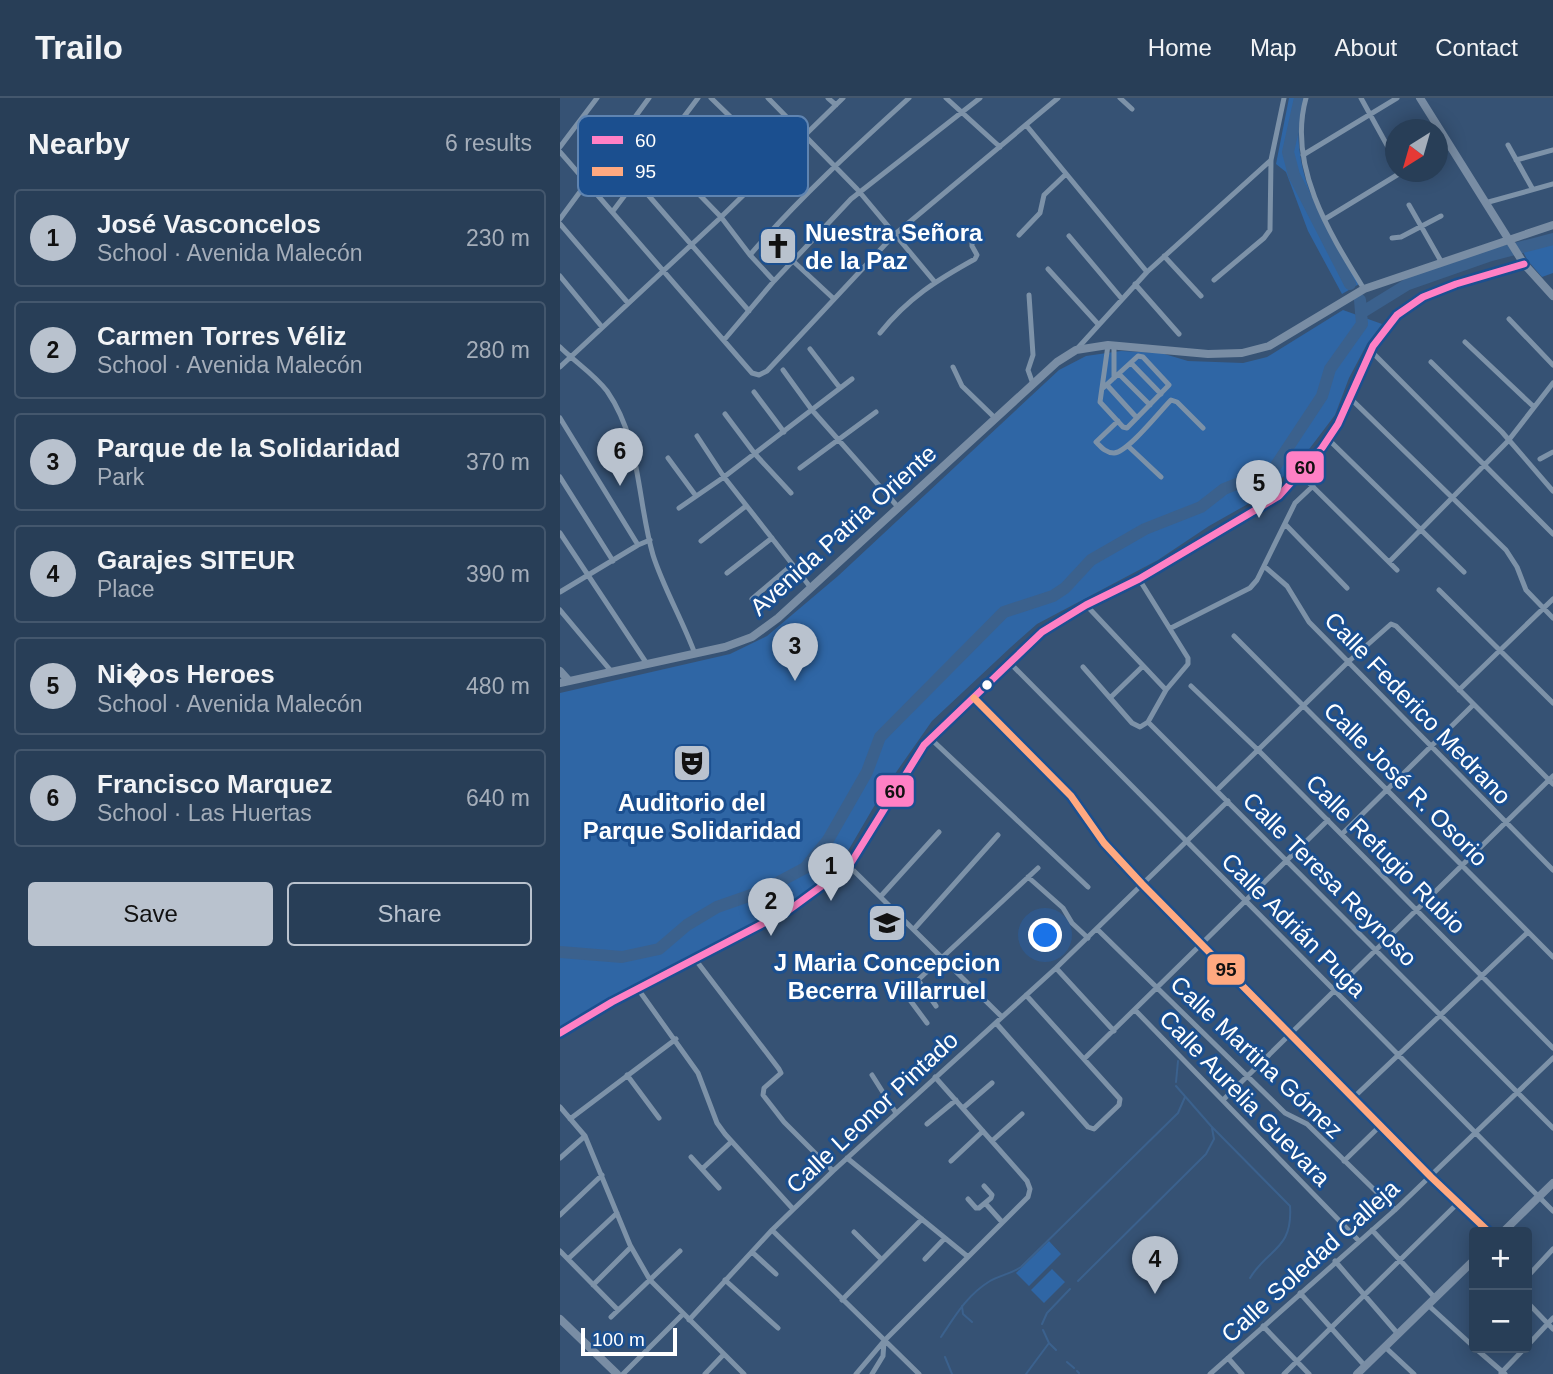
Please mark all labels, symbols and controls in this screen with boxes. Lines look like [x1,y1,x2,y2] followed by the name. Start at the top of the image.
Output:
[35,29,123,66] text: Trailo
[1148,34,1212,61] text: Home
[1250,34,1297,61] text: Map
[1335,34,1397,61] text: About
[1435,34,1518,61] text: Contact
[578,116,808,196] legend
[1385,119,1448,182] north arrow
[28,127,130,160] text: Nearby
[445,130,532,156] text: 6 results
[635,130,656,151] text: 60
[635,161,656,182] text: 95
[97,209,321,239] text: José Vasconcelos
[805,219,983,274] place label: Nuestra Señora de la Paz
[47,225,59,251] text: 1
[466,225,530,251] text: 230 m
[757,225,799,267] church icon: Nuestra Señora de la Paz
[97,240,363,266] text: School · Avenida Malecón
[97,321,347,351] text: Carmen Torres Véliz
[47,337,59,363] text: 2
[466,337,530,363] text: 280 m
[97,352,363,378] text: School · Avenida Malecón
[597,428,643,486] pin: 6
[97,433,400,463] text: Parque de la Solidaridad
[744,439,942,621] street label: Avenida Patria Oriente
[47,449,59,475] text: 3
[466,449,530,475] text: 370 m
[1285,450,1325,484] line badge: 60
[1294,457,1316,478] text: 60
[1236,460,1282,518] pin: 5
[97,464,144,490] text: Park
[97,545,295,575] text: Garajes SITEUR
[47,561,59,587] text: 4
[466,561,530,587] text: 390 m
[97,576,155,602] text: Place
[1319,607,1517,809] street label: Calle Federico Medrano
[772,623,818,681] pin: 3
[97,659,275,689] text: Ni�os Heroes
[47,673,59,699] text: 5
[466,673,530,699] text: 480 m
[980,678,994,692] unlabelled marker
[97,691,363,717] text: School · Avenida Malecón
[1319,697,1493,871] street label: Calle José R. Osorio
[671,742,713,784] theatre icon: Auditorio del Parque Solidaridad
[97,769,333,799] text: Francisco Marquez
[1301,769,1471,939] street label: Calle Refugio Rubio
[875,774,915,808] line badge: 60
[884,781,906,802] text: 60
[47,785,59,811] text: 6
[466,785,530,811] text: 640 m
[1238,787,1422,971] street label: Calle Teresa Reynoso
[583,789,801,844] place label: Auditorio del Parque Solidaridad
[97,800,312,826] text: School · Las Huertas
[808,843,854,901] pin: 1
[1217,848,1372,1003] street label: Calle Adrián Puga
[748,878,794,936] pin: 2
[28,882,273,946] button: Save
[287,882,532,946] button: Share
[866,902,908,944] school or university icon: J Maria Concepcion Becerra Villarruel
[1028,918,1062,952] your location
[774,949,1000,1004] place label: J Maria Concepcion Becerra Villarruel
[1206,953,1246,986] line badge: 95
[1215,959,1237,980] text: 95
[1165,970,1349,1144] street label: Calle Martina Gómez
[1154,1005,1336,1192] street label: Calle Aurelia Guevara
[781,1026,963,1198] street label: Calle Leonor Pintado
[1216,1174,1405,1348] street label: Calle Soledad Calleja
[1469,1227,1532,1353] map controls
[1469,1227,1532,1290] button: +
[1132,1236,1178,1294] pin: 4
[1469,1290,1532,1353] button: −
[581,1325,677,1357] scale bar
[592,1329,645,1350] text: 100 m

